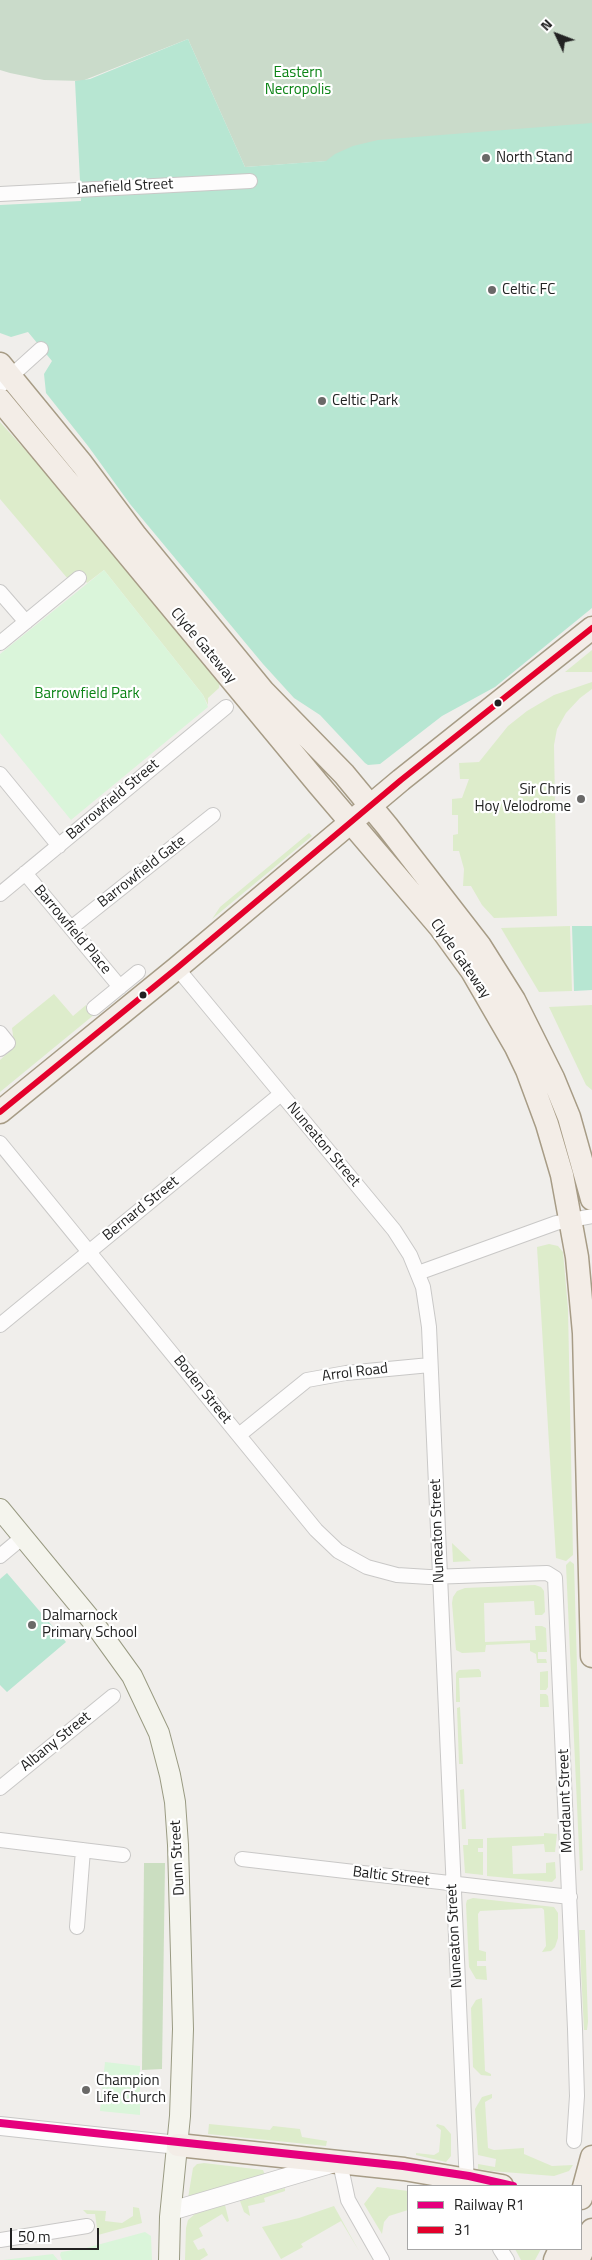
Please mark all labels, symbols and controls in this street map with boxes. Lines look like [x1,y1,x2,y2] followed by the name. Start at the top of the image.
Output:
[532,10,582,60] north arrow
[535,14,557,35] text: N
[265,64,331,99] park label: Eastern Necropolis
[496,149,573,167] place label: North Stand
[480,152,492,164] marker: North Stand
[76,175,174,199] street label: Janefield Street
[502,281,555,299] place label: Celtic FC
[486,284,498,296] marker: Celtic FC
[332,392,398,410] place label: Celtic Park
[316,395,328,407] marker: Celtic Park
[166,605,240,687] street label: Clyde Gateway
[34,685,140,703] park label: Barrowfield Park
[493,698,503,708] unlabelled marker
[63,756,163,844] street label: Barrowfield Street
[474,781,571,816] place label: Sir Chris Hoy Velodrome
[575,793,587,805] marker: Sir Chris Hoy Velodrome
[95,832,189,912] street label: Barrowfield Gate
[30,882,114,978] street label: Barrowfield Place
[426,916,494,1002] street label: Clyde Gateway
[138,990,148,1000] unlabelled marker
[283,1099,363,1191] street label: Nuneaton Street
[99,1173,183,1245] street label: Bernard Street
[169,1352,235,1428] street label: Boden Street
[321,1360,389,1386] street label: Arrol Road
[427,1478,449,1584] street label: Nuneaton Street
[42,1607,137,1642] place label: Dalmarnock Primary School
[26,1619,38,1631] marker: Dalmarnock Primary School
[17,1708,95,1776] street label: Albany Street
[555,1749,577,1853] street label: Mordaunt Street
[167,1820,189,1896] street label: Dunn Street
[352,1863,430,1891] street label: Baltic Street
[443,1883,467,1989] street label: Nuneaton Street
[96,2072,166,2107] place label: Champion Life Church
[80,2084,92,2096] marker: Champion Life Church
[407,2185,582,2250] legend
[454,2193,525,2216] text: Railway R1
[12,2218,101,2250] scale bar
[454,2218,471,2241] text: 31
[18,2225,51,2248] text: 50 m

